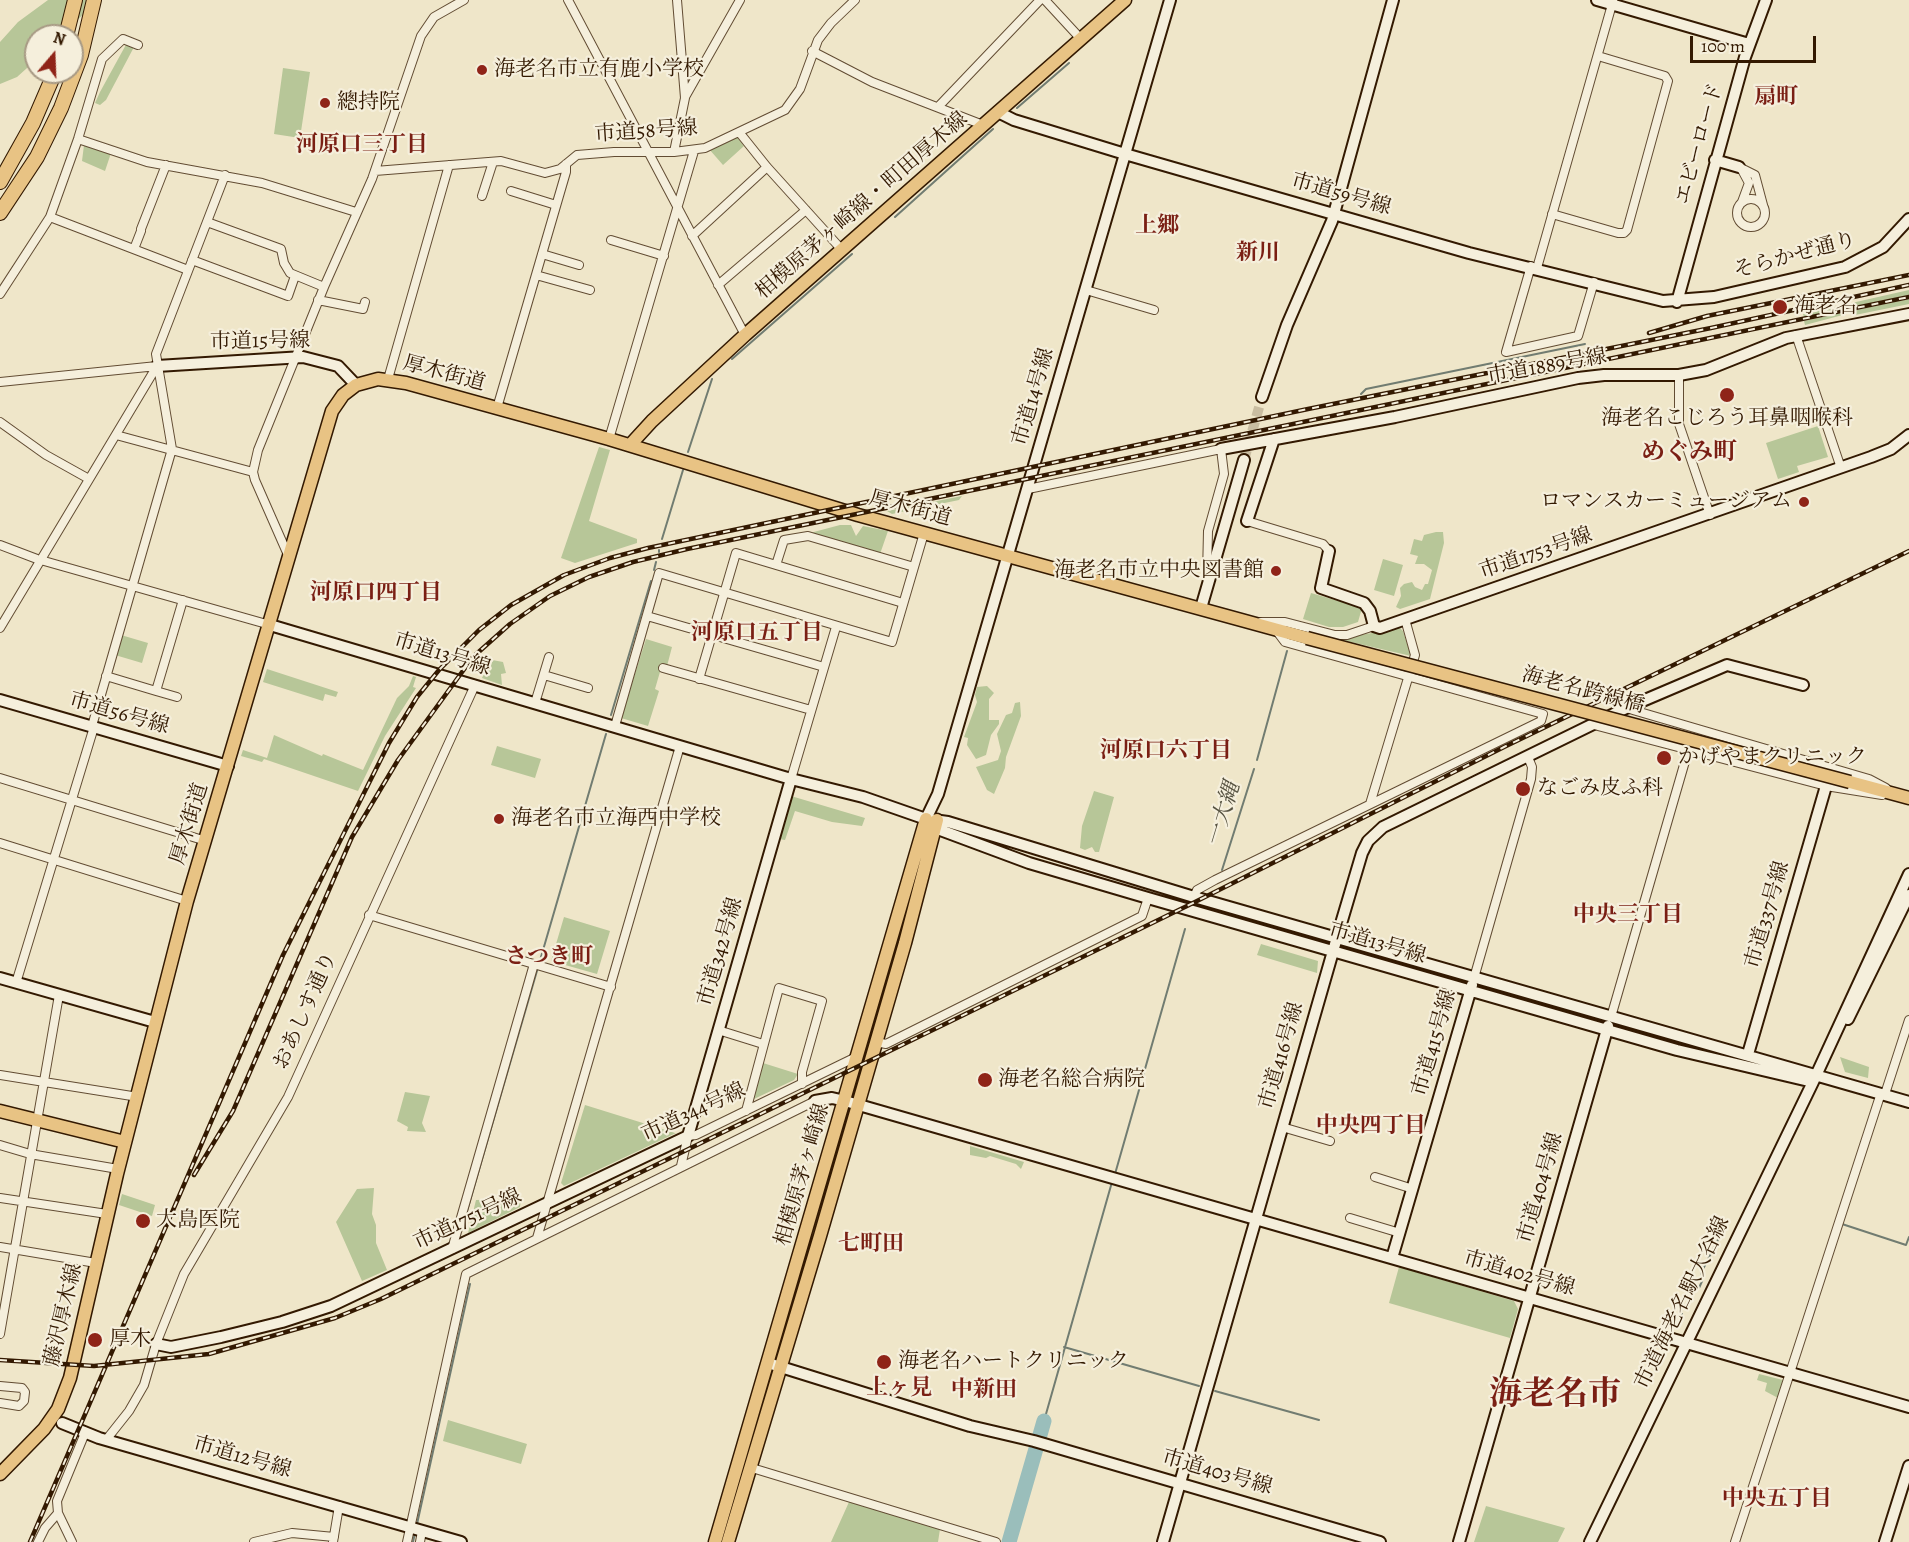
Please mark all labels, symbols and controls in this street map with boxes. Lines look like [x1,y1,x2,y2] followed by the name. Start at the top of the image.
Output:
[24,24,84,84] north arrow
[1693,24,1819,62] scale bar
[50,27,68,51] text: N
[1701,34,1745,58] text: 100 m
[494,57,704,83] place label: 海老名市立有鹿小学校
[475,63,489,77] marker: 海老名市立有鹿小学校
[1671,80,1729,208] street label: エビーロード
[1754,85,1798,111] district label: 扇町
[337,90,400,116] place label: 總持院
[318,96,332,110] marker: 總持院
[751,107,973,305] street label: 相模原茅ヶ崎線・町田厚木線
[594,116,698,148] street label: 市道58号線
[296,133,428,159] district label: 河原口三丁目
[1288,169,1394,221] street label: 市道59号線
[1135,214,1179,240] district label: 上郷
[1731,228,1859,284] street label: そらかぜ通り
[1236,241,1280,267] district label: 新川
[1794,294,1857,320] place label: 海老名
[1771,298,1789,316] marker: 海老名
[210,329,310,355] street label: 市道15号線
[1485,344,1609,390] street label: 市道1889号線
[1008,345,1060,449] street label: 市道14号線
[400,351,488,397] street label: 厚木街道
[1718,386,1736,404] marker: 海老名こじろう耳鼻咽喉科
[1601,406,1853,432] place label: 海老名こじろう耳鼻咽喉科
[1641,439,1737,467] district label: めぐみ町
[866,486,954,532] street label: 厚木街道
[1540,489,1792,515] place label: ロマンスカーミュージアム
[1797,495,1811,509] marker: ロマンスカーミュージアム
[1476,523,1596,585] street label: 市道1753号線
[1054,558,1264,584] place label: 海老名市立中央図書館
[1269,564,1283,578] marker: 海老名市立中央図書館
[310,581,442,607] district label: 河原口四丁目
[691,621,823,647] district label: 河原口五丁目
[391,628,493,682] street label: 市道13号線
[1519,663,1647,719] street label: 海老名跨線橋
[66,688,172,740] street label: 市道56号線
[1100,739,1232,765] district label: 河原口六丁目
[1678,745,1867,771] place label: かげやまクリニック
[1655,749,1673,767] marker: かげやまクリニック
[1537,776,1663,802] place label: なごみ皮ふ科
[166,780,214,868] street label: 厚木街道
[1202,780,1246,850] water label: 一大縄
[1514,780,1532,798] marker: なごみ皮ふ科
[511,806,721,832] place label: 海老名市立海西中学校
[492,812,506,826] marker: 海老名市立海西中学校
[1741,859,1795,971] street label: 市道337号線
[693,895,749,1009] street label: 市道342号線
[1573,903,1683,929] district label: 中央三丁目
[1326,918,1428,970] street label: 市道13号線
[505,945,593,971] district label: さつき町
[269,948,343,1074] street label: おあしす通り
[1408,987,1462,1099] street label: 市道415号線
[1255,999,1309,1113] street label: 市道416号線
[998,1067,1145,1093] place label: 海老名総合病院
[976,1071,994,1089] marker: 海老名総合病院
[638,1078,750,1148] street label: 市道344号線
[771,1101,835,1249] street label: 相模原茅ヶ崎線
[1316,1114,1426,1140] district label: 中央四丁目
[1513,1130,1569,1246] street label: 市道404号線
[410,1184,526,1256] street label: 市道1751号線
[156,1208,240,1234] place label: 大島医院
[134,1212,152,1230] marker: 大島医院
[1630,1213,1736,1393] street label: 市道海老名駅大谷線
[838,1232,904,1258] district label: 七町田
[1460,1246,1578,1302] street label: 市道402号線
[40,1261,88,1369] street label: 藤沢厚木線
[109,1327,151,1353] place label: 厚木
[86,1331,104,1349] marker: 厚木
[898,1349,1129,1375] place label: 海老名ハートクリニック
[875,1353,893,1371] marker: 海老名ハートクリニック
[866,1376,932,1402] district label: 上ヶ見
[1489,1376,1621,1416] district label: 海老名市
[951,1378,1017,1404] district label: 中新田
[190,1432,294,1484] street label: 市道12号線
[1159,1445,1275,1501] street label: 市道403号線
[1722,1487,1832,1513] district label: 中央五丁目

